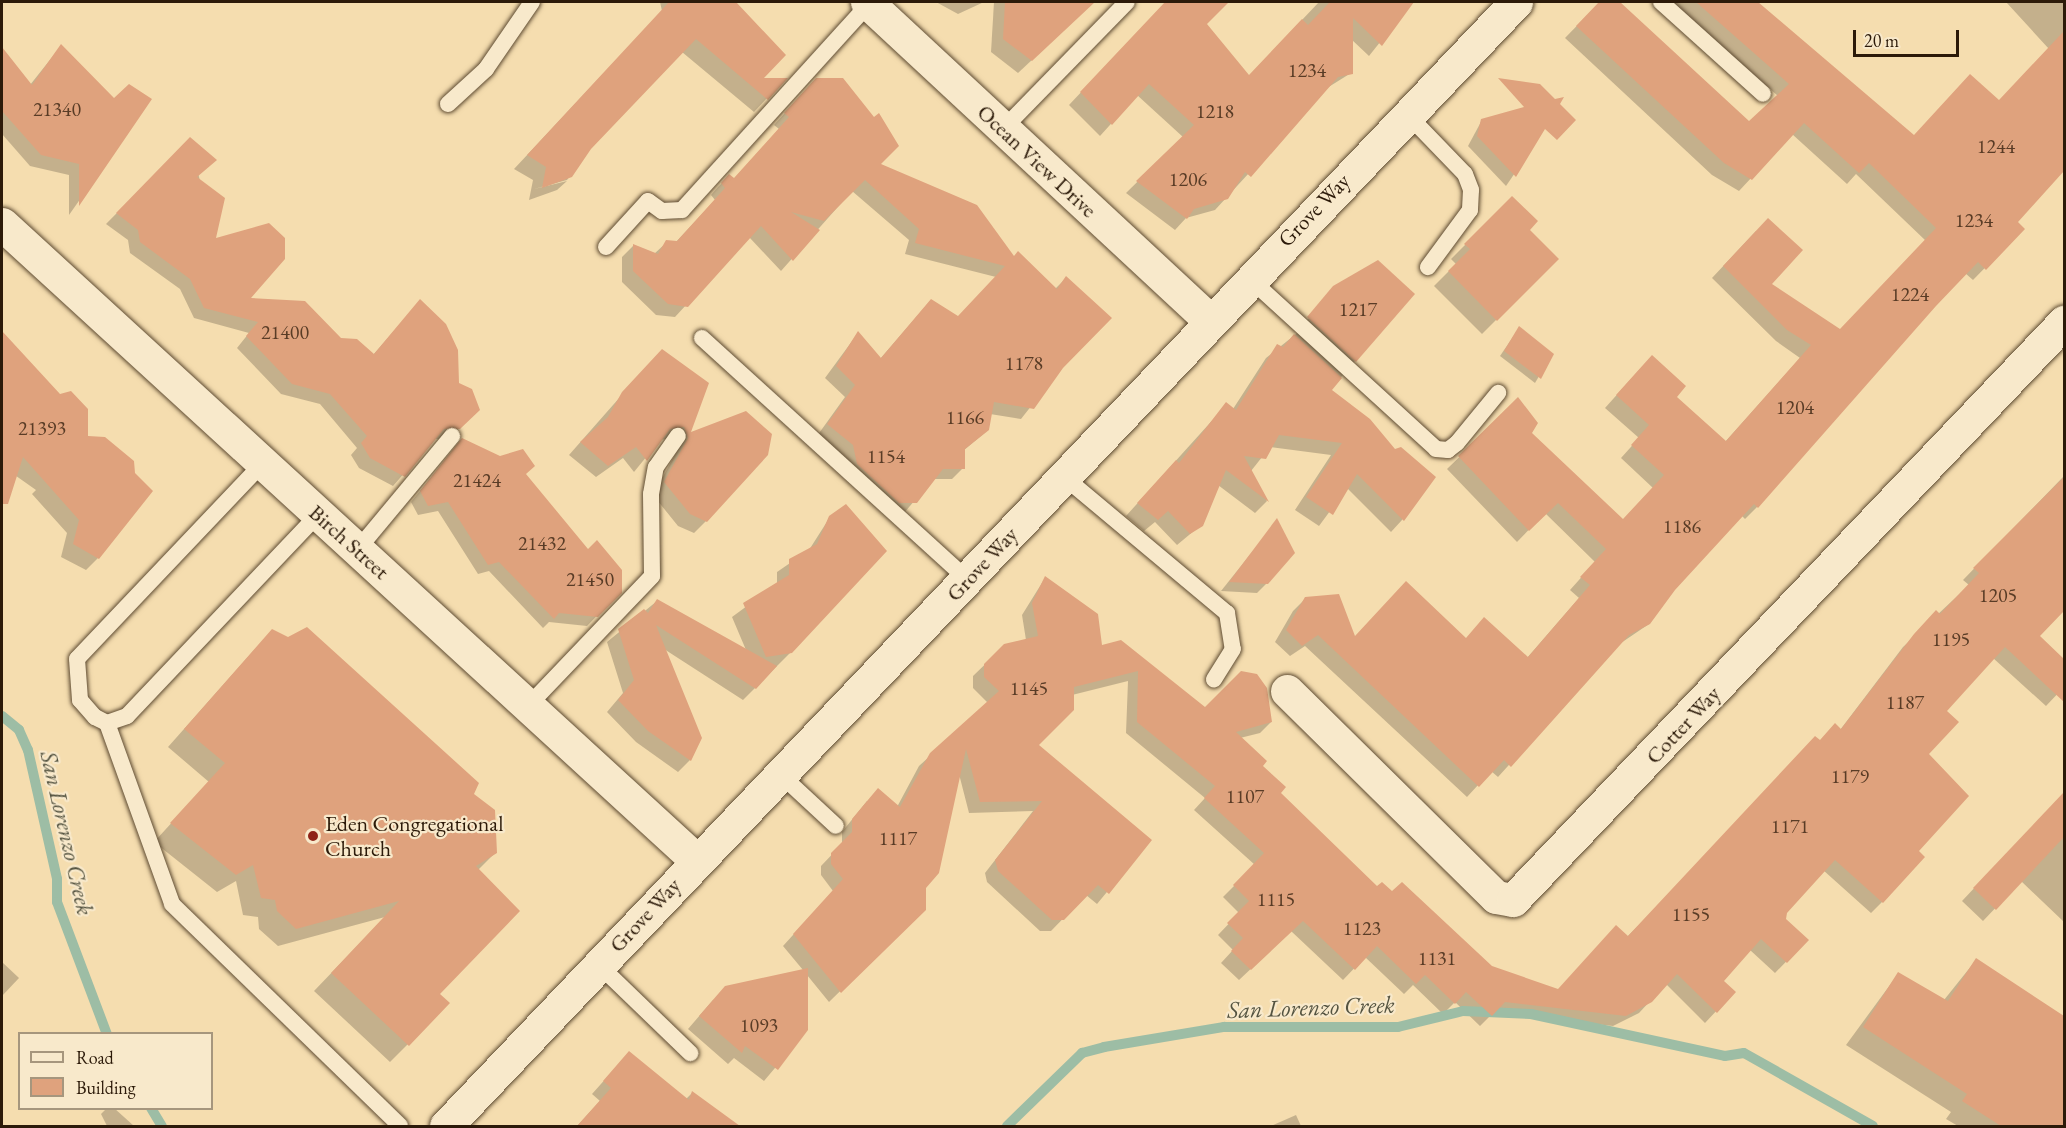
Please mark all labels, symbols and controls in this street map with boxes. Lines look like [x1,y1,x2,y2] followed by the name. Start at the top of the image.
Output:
[1856,18,1962,56] scale bar
[1864,29,1899,52] text: 20 m
[1288,58,1326,82] house number: 1234
[33,97,81,121] house number: 21340
[972,99,1102,223] street label: Ocean View Drive
[1196,99,1234,123] house number: 1218
[1977,134,2015,158] house number: 1244
[1169,167,1207,191] house number: 1206
[1272,168,1356,252] street label: Grove Way
[1955,208,1993,232] house number: 1234
[1891,282,1929,306] house number: 1224
[1339,297,1377,321] house number: 1217
[261,320,309,344] house number: 21400
[1005,351,1043,375] house number: 1178
[1776,395,1814,419] house number: 1204
[946,405,984,429] house number: 1166
[18,416,66,440] house number: 21393
[867,444,905,468] house number: 1154
[453,468,501,492] house number: 21424
[304,499,394,585] street label: Birch Street
[1663,514,1701,538] house number: 1186
[941,521,1023,607] street label: Grove Way
[518,531,566,555] house number: 21432
[566,567,614,591] house number: 21450
[1979,583,2017,607] house number: 1205
[1932,627,1970,651] house number: 1195
[1010,676,1048,700] house number: 1145
[1640,681,1726,769] street label: Cotter Way
[1886,690,1924,714] house number: 1187
[34,748,100,918] water label: San Lorenzo Creek
[1831,764,1869,788] house number: 1179
[1226,784,1264,808] house number: 1107
[325,810,503,861] place label: Eden Congregational Church
[1771,814,1809,838] house number: 1171
[879,826,917,850] house number: 1117
[306,829,320,843] marker: Eden Congregational Church
[604,872,686,958] street label: Grove Way
[1257,887,1295,911] house number: 1115
[1672,902,1710,926] house number: 1155
[1343,916,1381,940] house number: 1123
[1418,946,1456,970] house number: 1131
[1227,990,1395,1024] water label: San Lorenzo Creek
[740,1013,778,1037] house number: 1093
[18,1032,213,1110] legend
[76,1046,114,1069] text: Road
[76,1076,136,1099] text: Building

